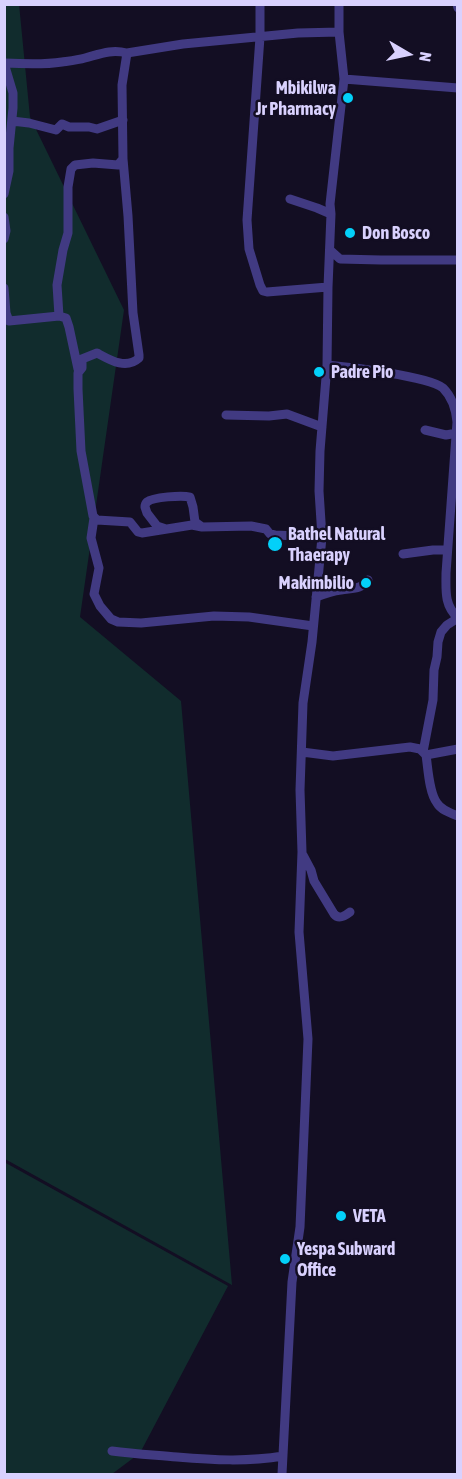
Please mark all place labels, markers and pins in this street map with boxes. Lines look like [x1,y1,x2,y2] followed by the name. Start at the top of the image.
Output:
[256,77,336,119] place label: Mbikilwa Jr Pharmacy
[341,91,355,105] marker: Mbikilwa Jr Pharmacy
[362,222,430,244] place label: Don Bosco
[343,226,357,240] marker: Don Bosco
[331,361,394,383] place label: Padre Pio
[312,365,326,379] marker: Padre Pio
[288,523,385,566] place label: Bathel Natural Thaerapy
[266,535,284,553] marker: Bathel Natural Thaerapy
[279,572,354,594] place label: Makimbilio
[359,576,373,590] marker: Makimbilio
[353,1205,385,1227] place label: VETA
[334,1209,348,1223] marker: VETA
[297,1238,395,1280] place label: Yespa Subward Office
[278,1252,292,1266] marker: Yespa Subward Office

